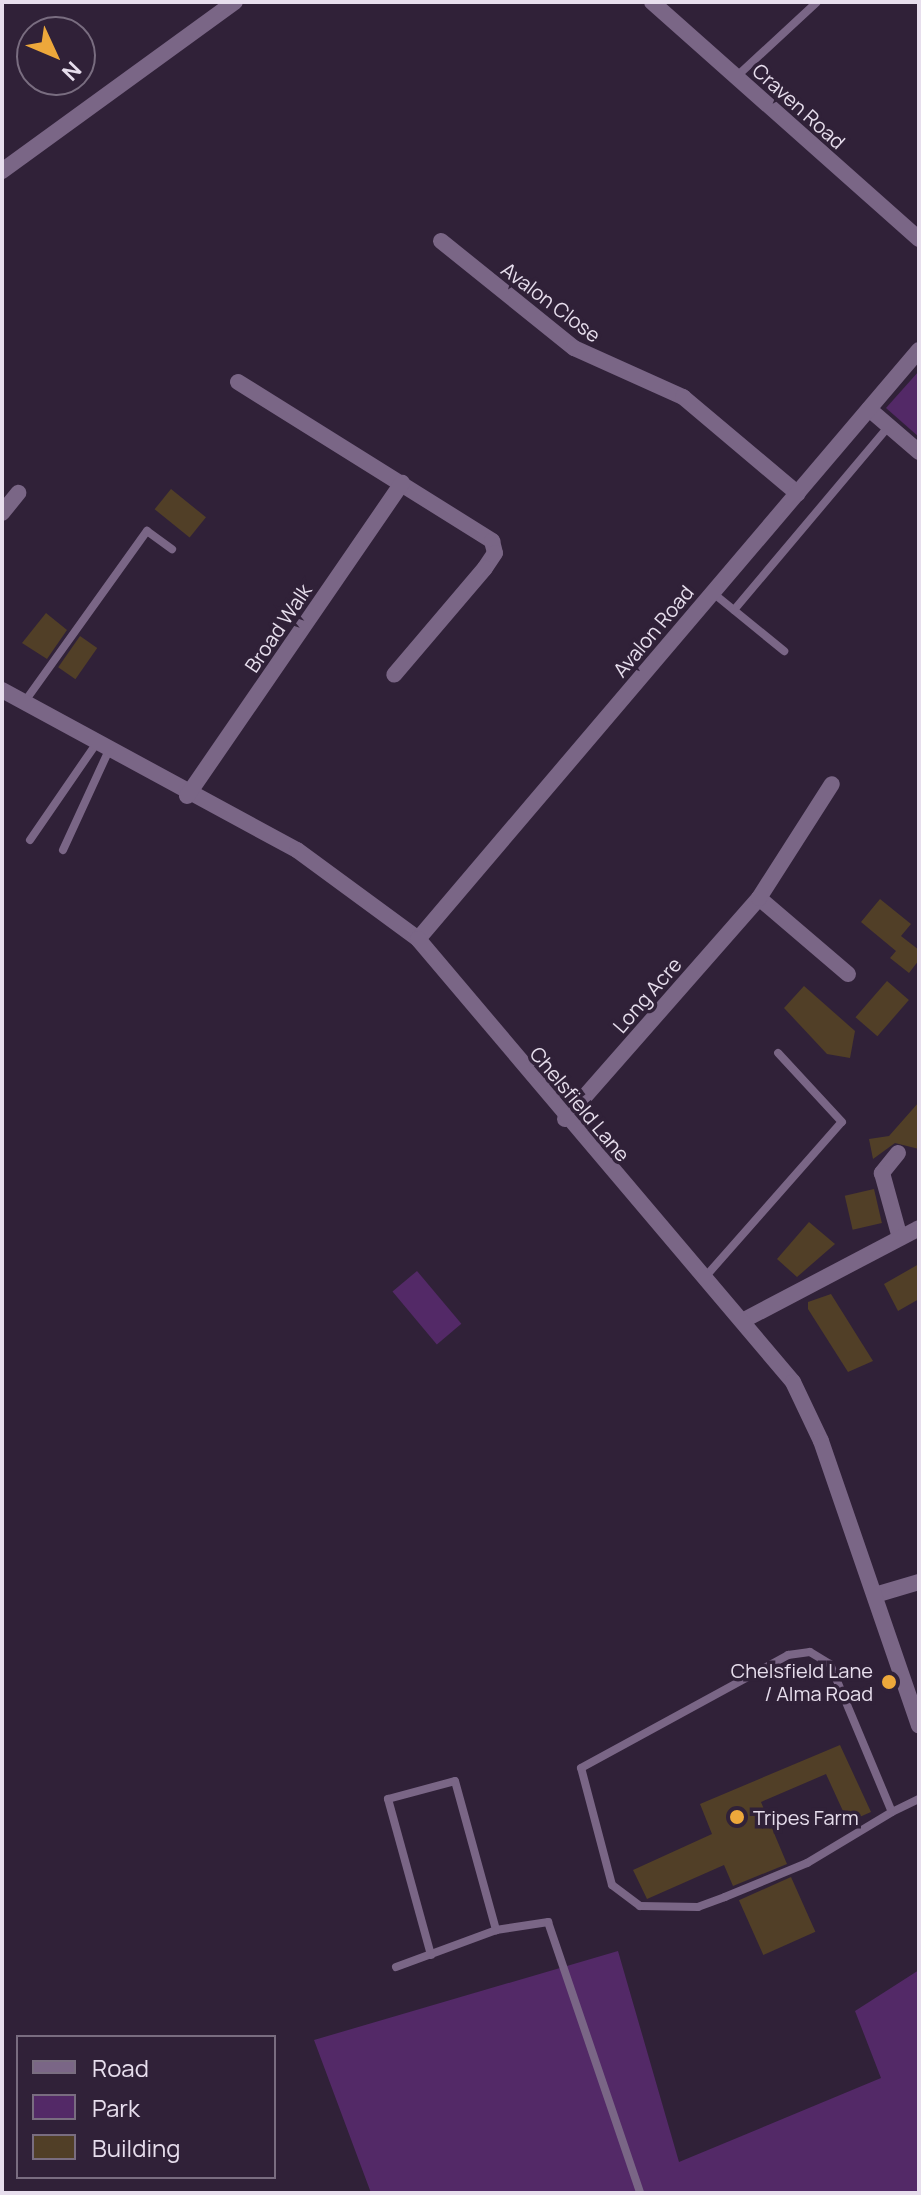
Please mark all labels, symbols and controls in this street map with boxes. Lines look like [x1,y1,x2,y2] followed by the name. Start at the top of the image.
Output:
[16,16,96,96] north arrow
[56,55,88,87] text: N
[748,58,850,154] street label: Craven Road
[497,257,605,347] street label: Avalon Close
[240,579,316,677] street label: Broad Walk
[608,580,698,682] street label: Avalon Road
[608,952,686,1038] street label: Long Acre
[525,1042,635,1166] street label: Chelsfield Lane
[731,1658,873,1705] place label: Chelsfield Lane / Alma Road
[880,1673,898,1691] marker: Chelsfield Lane / Alma Road
[753,1805,859,1829] place label: Tripes Farm
[728,1808,746,1826] marker: Tripes Farm
[16,2035,276,2179] legend
[92,2051,149,2084] text: Road
[92,2091,140,2124] text: Park
[92,2131,180,2164] text: Building

